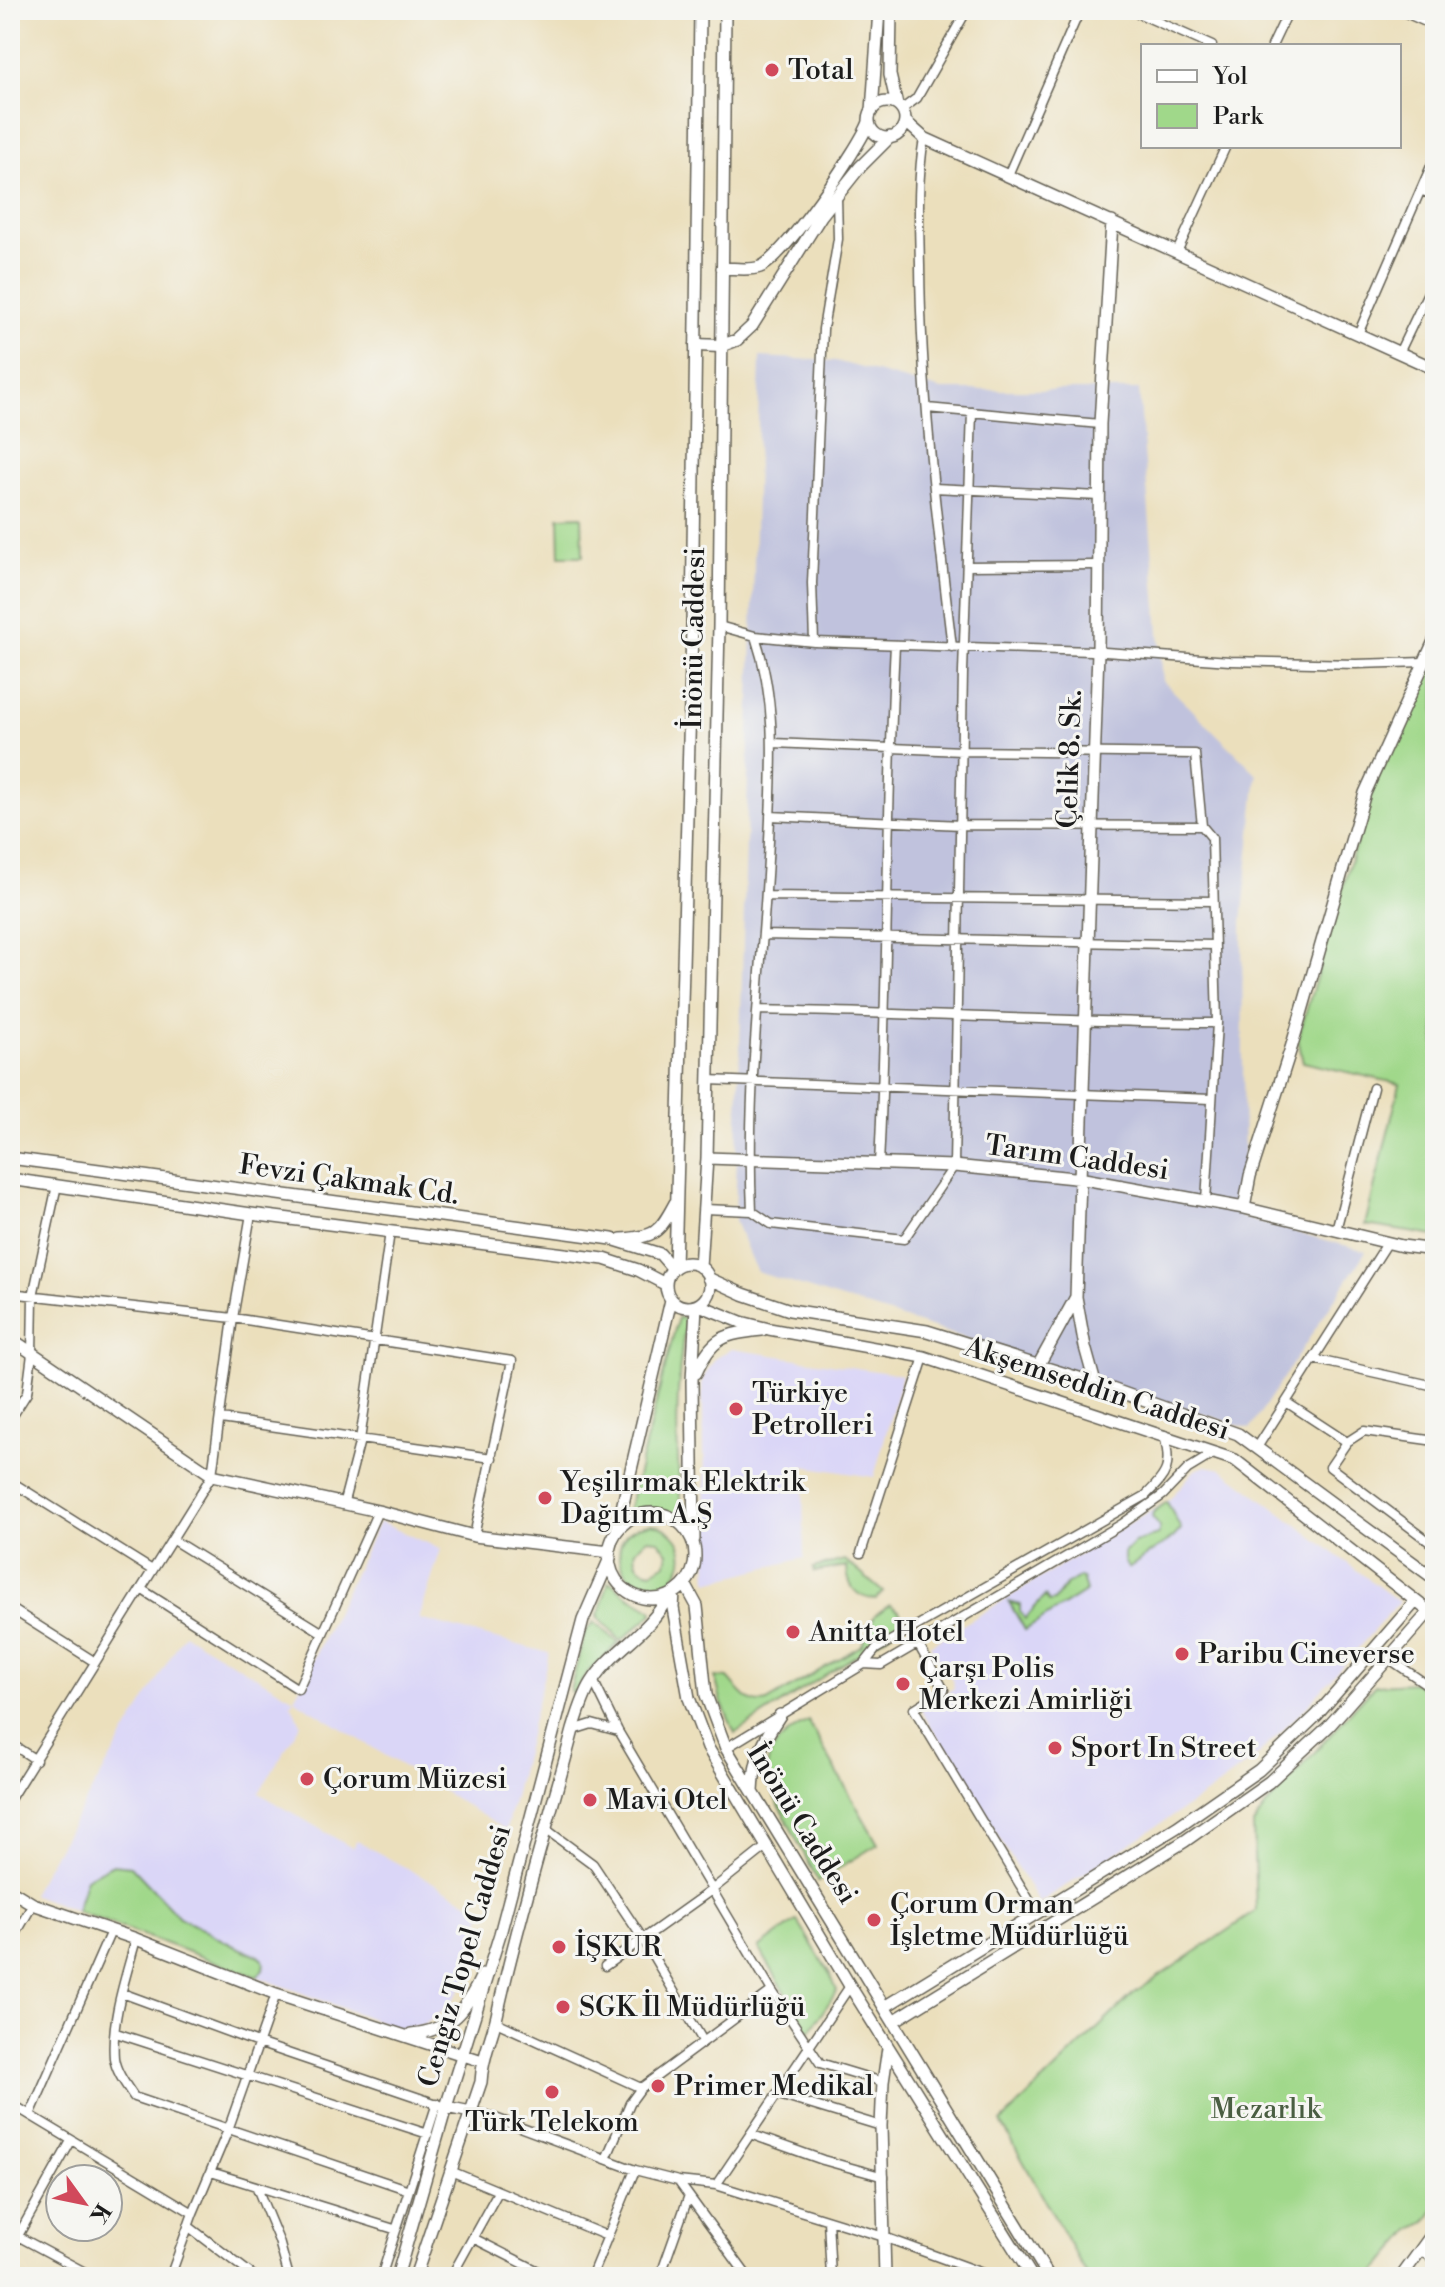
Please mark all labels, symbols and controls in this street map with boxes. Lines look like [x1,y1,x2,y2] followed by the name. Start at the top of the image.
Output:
[1141,44,1401,148] legend
[788,53,854,88] place label: Total
[763,61,781,79] marker: Total
[1211,62,1248,92] text: Yol
[1213,102,1264,132] text: Park
[674,547,713,729] street label: İnönü Caddesi
[1050,689,1090,829] street label: Çelik 8. Sk.
[983,1128,1171,1188] street label: Tarım Caddesi
[237,1147,461,1213] street label: Fevzi Çakmak Cd.
[959,1329,1234,1448] street label: Akşemseddin Caddesi
[752,1376,874,1443] place label: Türkiye Petrolleri
[727,1400,745,1418] marker: Türkiye Petrolleri
[559,1465,806,1532] place label: Yeşilırmak Elektrik Dağıtım A.Ş
[536,1489,554,1507] marker: Yeşilırmak Elektrik Dağıtım A.Ş
[808,1615,964,1650] place label: Anitta Hotel
[784,1623,802,1641] marker: Anitta Hotel
[1198,1637,1415,1672] place label: Paribu Cineverse
[1173,1645,1191,1663] marker: Paribu Cineverse
[919,1651,1133,1718] place label: Çarşı Polis Merkezi Amirliği
[894,1675,912,1693] marker: Çarşı Polis Merkezi Amirliği
[1071,1731,1257,1766] place label: Sport In Street
[739,1737,866,1911] street label: İnönü Caddesi
[1046,1739,1064,1757] marker: Sport In Street
[323,1762,507,1797] place label: Çorum Müzesi
[298,1770,316,1788] marker: Çorum Müzesi
[606,1783,728,1818] place label: Mavi Otel
[581,1791,599,1809] marker: Mavi Otel
[411,1821,519,2091] street label: Cengiz Topel Caddesi
[890,1887,1129,1954] place label: Çorum Orman İşletme Müdürlüğü
[865,1911,883,1929] marker: Çorum Orman İşletme Müdürlüğü
[575,1929,662,1965] place label: İŞKUR
[550,1938,568,1956] marker: İŞKUR
[579,1989,806,2025] place label: SGK İl Müdürlüğü
[554,1998,572,2016] marker: SGK İl Müdürlüğü
[674,2069,874,2104] place label: Primer Medikal
[649,2077,667,2095] marker: Primer Medikal
[543,2083,561,2101] marker: Türk Telekom
[1211,2092,1323,2127] park label: Mezarlık
[465,2105,639,2140] place label: Türk Telekom
[44,2163,124,2243] north arrow
[83,2198,116,2229] text: K

